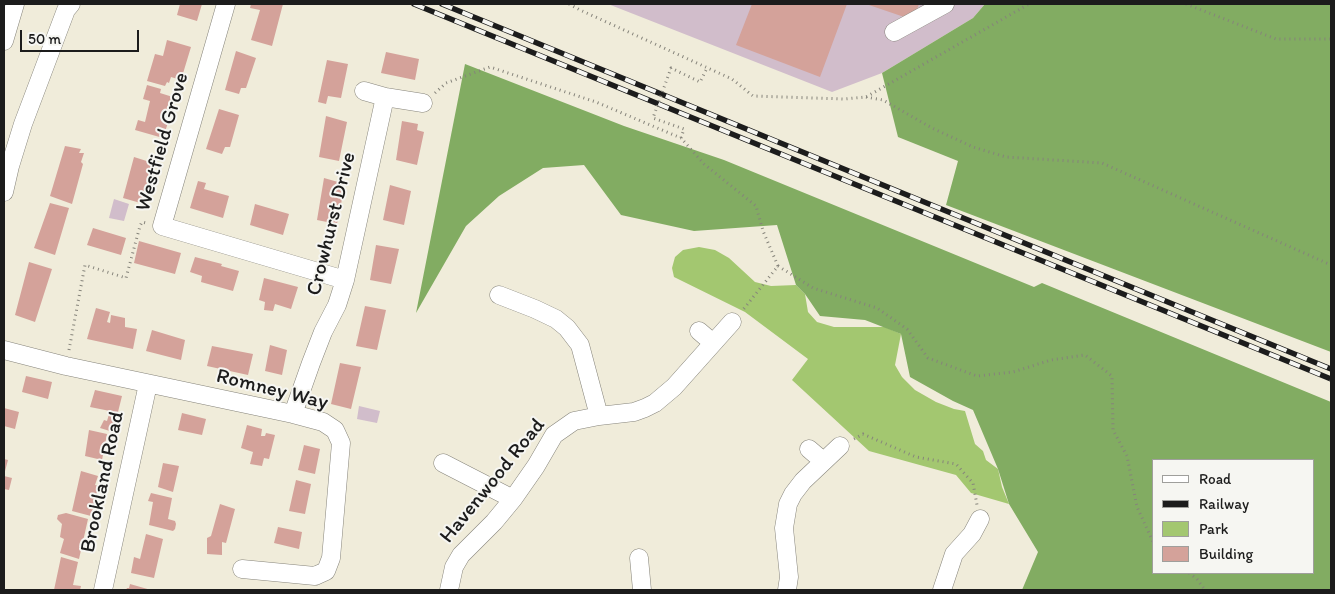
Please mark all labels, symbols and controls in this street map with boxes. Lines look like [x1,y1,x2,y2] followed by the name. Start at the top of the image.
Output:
[22,20,141,52] scale bar
[28,30,61,48] text: 50 m
[131,70,195,214] street label: Westfield Grove
[302,150,362,298] street label: Crowhurst Drive
[213,364,331,416] street label: Romney Way
[76,409,130,555] street label: Brookland Road
[435,413,551,549] street label: Havenwood Road
[1152,459,1315,574] legend
[1199,470,1231,488] text: Road
[1199,495,1249,513] text: Railway
[1199,520,1229,538] text: Park
[1199,545,1253,563] text: Building

